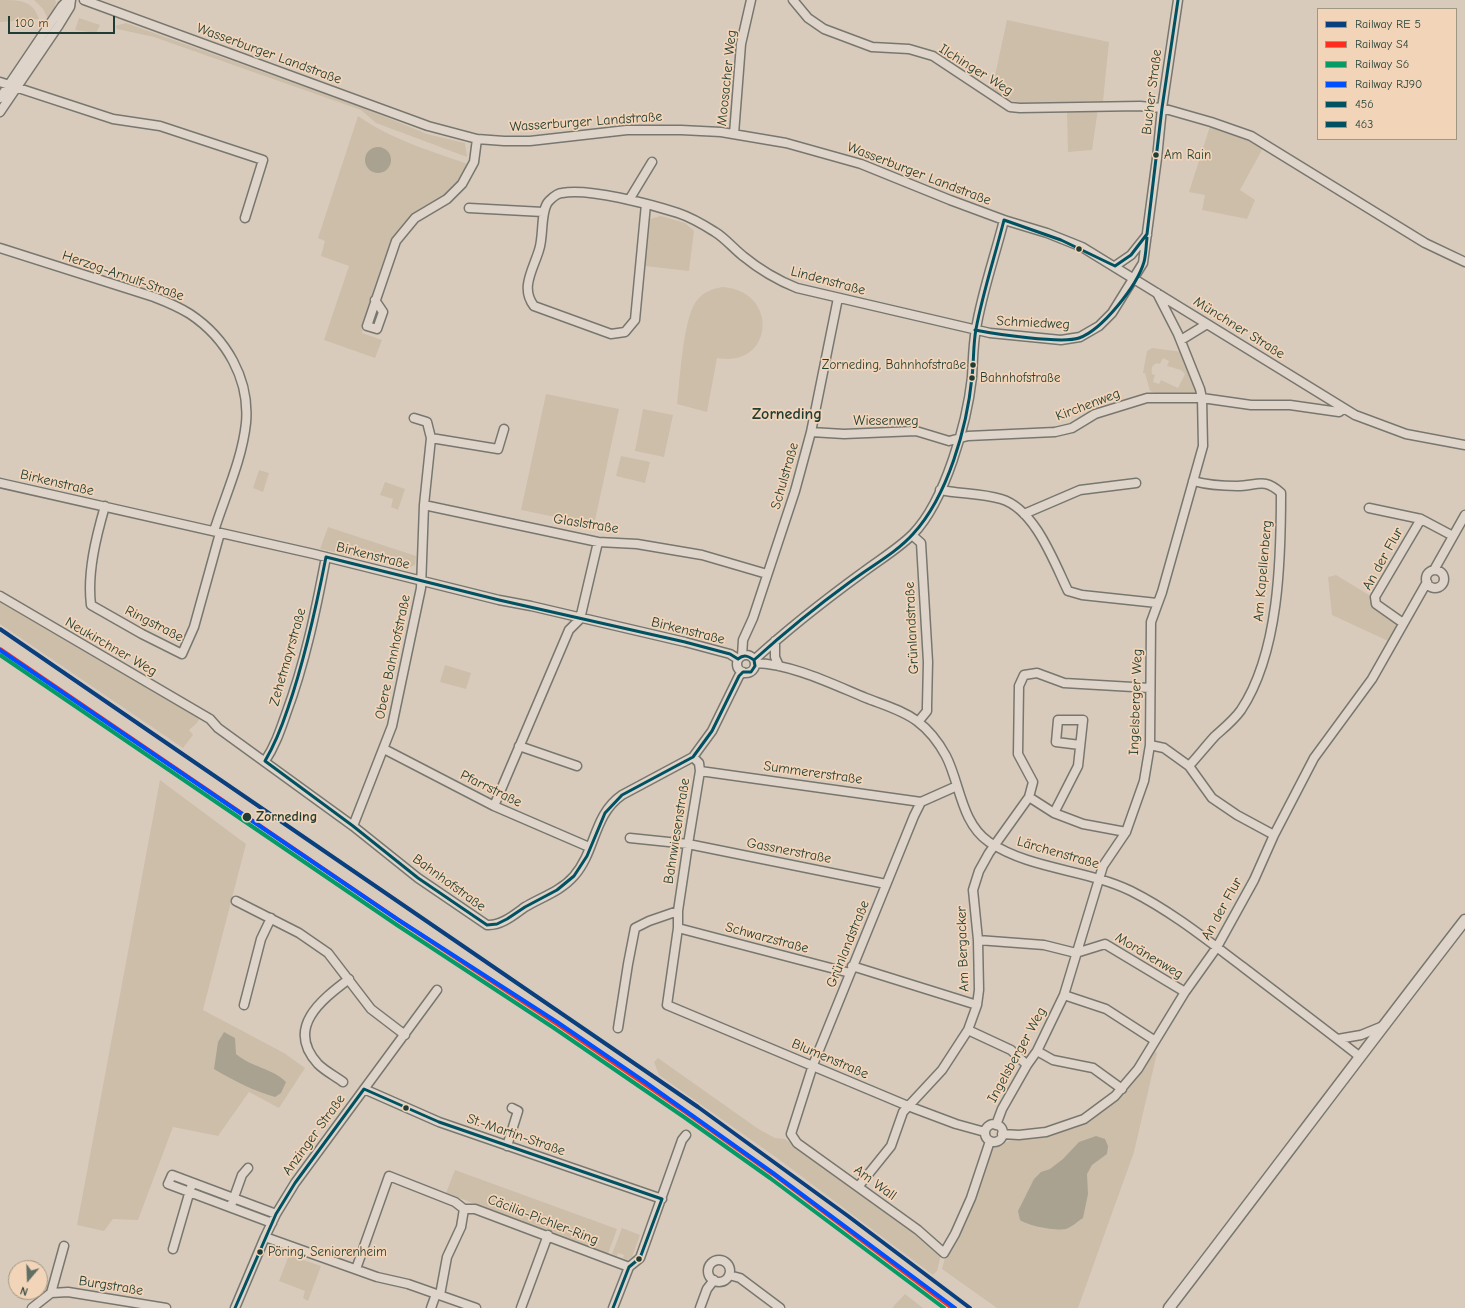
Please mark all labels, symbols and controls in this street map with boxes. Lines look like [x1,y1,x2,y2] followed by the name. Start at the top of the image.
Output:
[10,8,117,34] scale bar
[1317,8,1457,140] legend
[15,16,48,30] text: 100 m
[1355,17,1421,31] text: Railway RE 5
[194,20,344,88] street label: Wasserburger Landstraße
[714,29,740,127] street label: Moosacher Weg
[1355,37,1409,51] text: Railway S4
[936,41,1016,99] street label: Ilchinger Weg
[1138,48,1166,136] street label: Bucher Straße
[1355,57,1409,71] text: Railway S6
[1355,77,1422,91] text: Railway RJ90
[1355,97,1374,111] text: 456
[509,108,663,136] street label: Wasserburger Landstraße
[1355,117,1373,131] text: 463
[845,139,993,209] street label: Wasserburger Landstraße
[1164,147,1211,163] place label: Am Rain
[1151,150,1161,160] marker: Am Rain
[1074,244,1084,254] unlabelled marker
[60,247,186,305] street label: Herzog-Arnulf-Straße
[789,263,867,299] street label: Lindenstraße
[1190,293,1288,363] street label: Münchner Straße
[996,313,1070,333] street label: Schmiedweg
[822,357,966,373] place label: Zorneding, Bahnhofstraße
[968,360,978,370] marker: Zorneding, Bahnhofstraße
[980,370,1060,386] place label: Bahnhofstraße
[967,373,977,383] marker: Bahnhofstraße
[1053,385,1123,425] street label: Kirchenweg
[752,404,822,424] district label: Zorneding
[853,413,919,429] street label: Wiesenweg
[767,441,803,511] street label: Schulstraße
[18,466,96,500] street label: Birkenstraße
[552,511,620,537] street label: Glaslstraße
[1250,520,1276,622] street label: Am Kapellenberg
[1359,525,1407,593] street label: An der Flur
[334,539,412,573] street label: Birkenstraße
[901,581,923,675] street label: Grünlandstraße
[372,593,414,721] street label: Obere Bahnhofstraße
[122,602,186,646] street label: Ringstraße
[266,606,310,708] street label: Zehetmayrstraße
[62,614,160,680] street label: Neukirchner Weg
[649,614,727,648] street label: Birkenstraße
[1126,648,1146,756] street label: Ingelsberger Weg
[762,758,864,788] street label: Summererstraße
[457,767,525,811] street label: Pfarrstraße
[660,777,694,885] street label: Bahnwiesenstraße
[256,809,317,825] place label: Zorneding
[241,811,253,823] marker: Zorneding
[1015,833,1101,873] street label: Lärchenstraße
[745,835,833,867] street label: Gassnerstraße
[409,851,489,915] street label: Bahnhofstraße
[1198,875,1246,943] street label: An der Flur
[823,898,873,990] street label: Grünlandstraße
[953,906,973,992] street label: Am Bergacker
[723,919,811,957] street label: Schwarzstraße
[1112,929,1186,983] street label: Moränenweg
[984,1004,1050,1106] street label: Ingelsberger Weg
[789,1035,871,1083] street label: Blumenstraße
[279,1091,349,1179] street label: Anzinger Straße
[401,1103,411,1113] unlabelled marker
[464,1110,568,1160] street label: St.-Martin-Straße
[850,1162,900,1204] street label: Am Wall
[485,1191,601,1249] street label: Cäcilia-Pichler-Ring
[268,1244,387,1260] place label: Pöring, Seniorenheim
[255,1247,265,1257] marker: Pöring, Seniorenheim
[634,1254,644,1264] unlabelled marker
[8,1260,48,1300] north arrow
[78,1273,144,1299] street label: Burgstraße
[19,1284,30,1298] text: N

